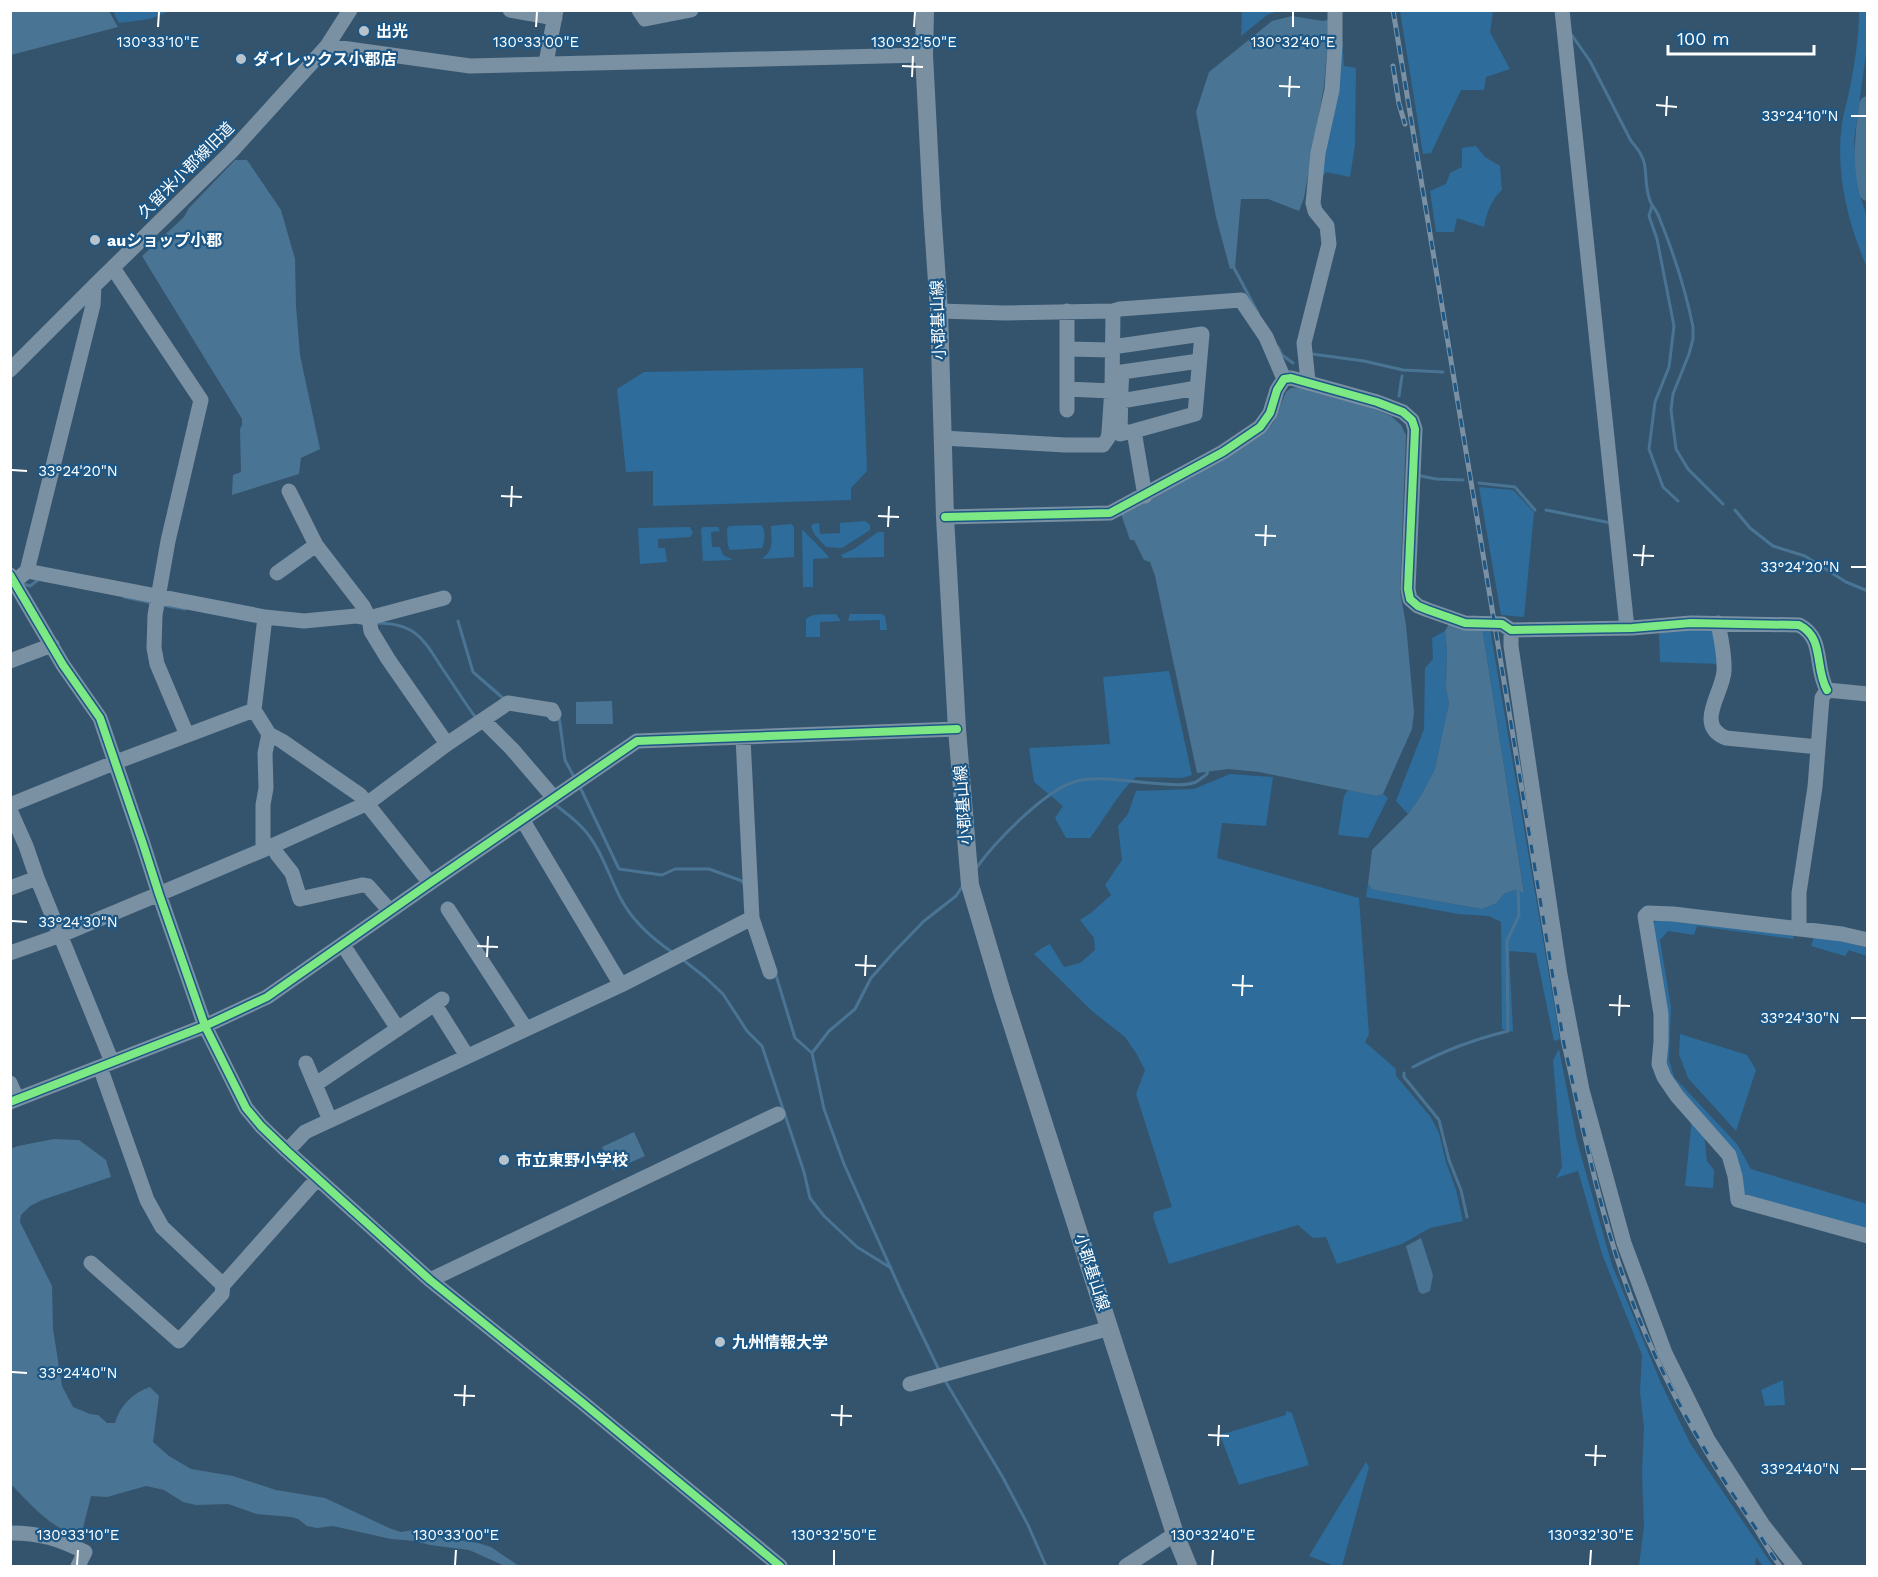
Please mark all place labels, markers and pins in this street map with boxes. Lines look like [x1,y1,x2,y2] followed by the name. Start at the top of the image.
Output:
[376,22,408,41] place label: 出光
[357,24,371,38] marker: 出光
[253,50,397,69] place label: ダイレックス小郡店
[234,52,248,66] marker: ダイレックス小郡店
[107,231,222,250] place label: auショップ小郡
[88,233,102,247] marker: auショップ小郡
[516,1151,628,1170] place label: 市立東野小学校
[497,1153,511,1167] marker: 市立東野小学校
[732,1333,828,1352] place label: 九州情報大学
[713,1335,727,1349] marker: 九州情報大学

